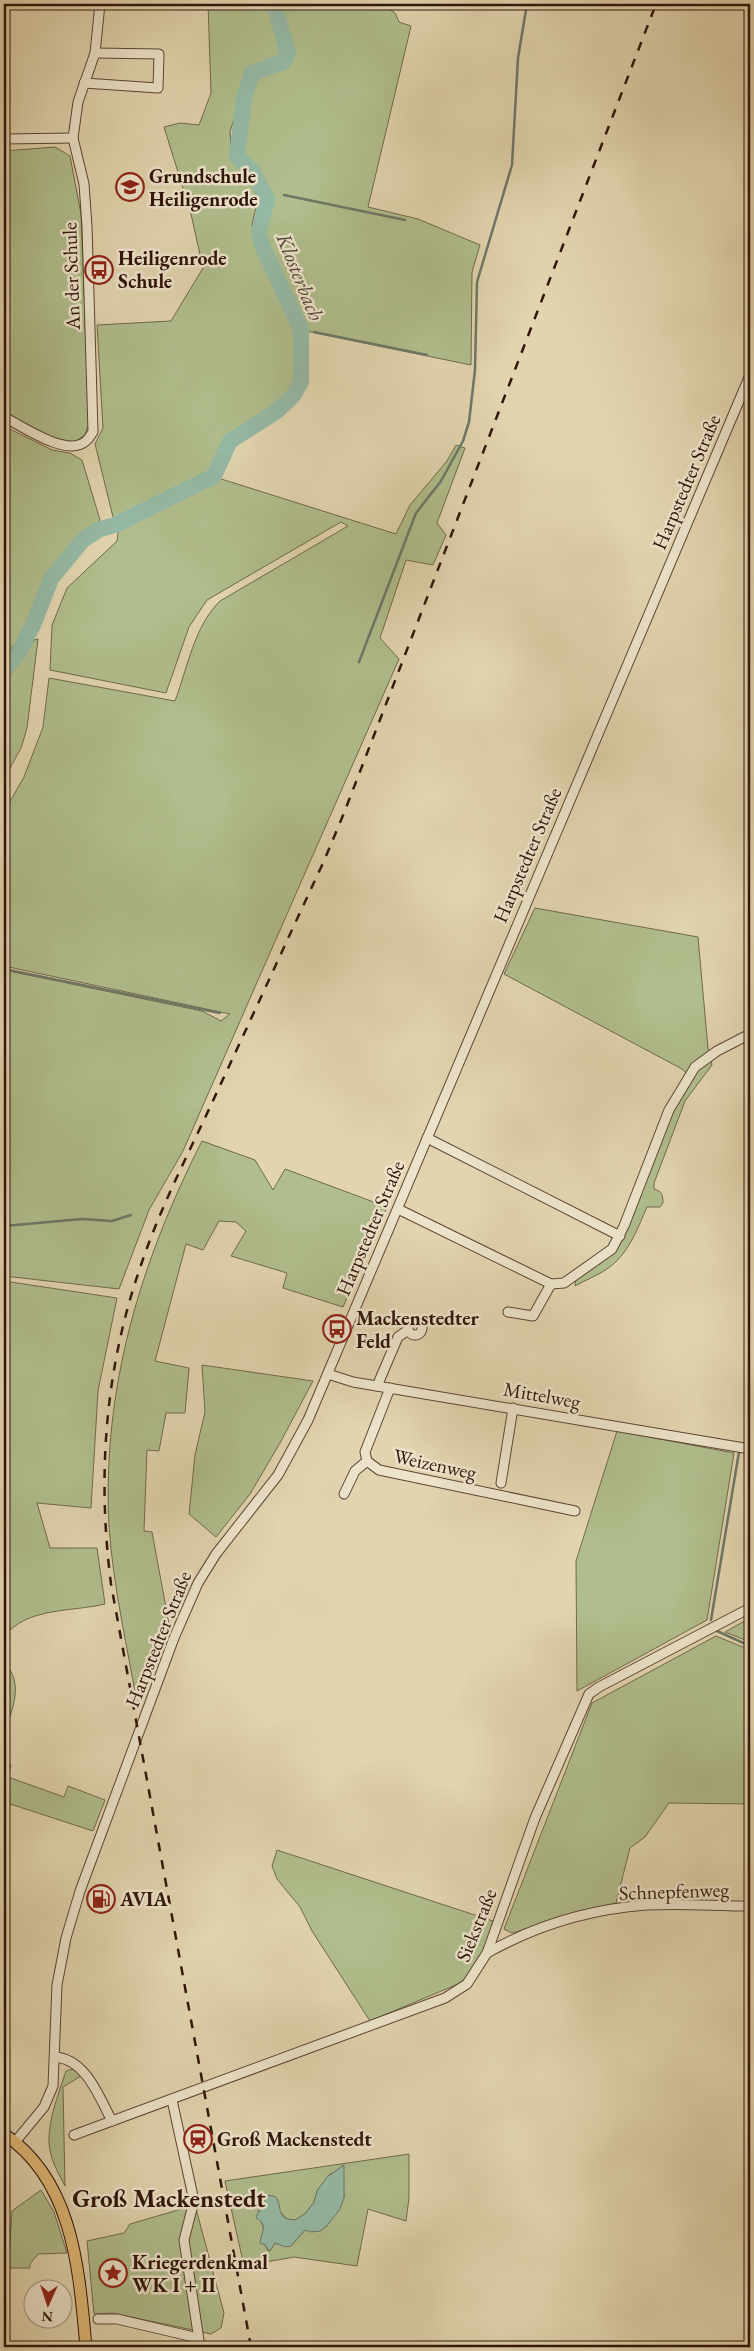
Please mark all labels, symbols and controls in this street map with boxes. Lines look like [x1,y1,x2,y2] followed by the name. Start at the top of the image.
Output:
[149,163,258,212] place label: Grundschule Heiligenrode
[115,172,145,202] school or university icon: Grundschule Heiligenrode
[56,221,86,331] street label: An der Schule
[270,228,330,324] water label: Klosterbach
[118,245,227,294] place label: Heiligenrode Schule
[84,255,114,285] bus stop icon: Heiligenrode Schule
[646,410,726,554] street label: Harpstedter Straße
[487,783,567,927] street label: Harpstedter Straße
[330,1156,410,1300] street label: Harpstedter Straße
[356,1305,480,1354] place label: Mackenstedter Feld
[322,1314,352,1344] bus stop icon: Mackenstedter Feld
[501,1375,583,1415] street label: Mittelweg
[391,1443,479,1486] street label: Weizenweg
[119,1567,197,1711] street label: Harpstedter Straße
[619,1876,730,1906] street label: Schnepfenweg
[86,1884,116,1914] fuel station icon: AVIA
[450,1884,502,1965] street label: Siekstraße
[119,1886,168,1912] place label: AVIA
[183,2124,213,2154] station icon: Groß Mackenstedt
[217,2126,372,2152] place label: Groß Mackenstedt
[72,2182,266,2214] district label: Groß Mackenstedt
[132,2249,268,2298] place label: Kriegerdenkmal WK I + II
[98,2258,128,2288] place icon: Kriegerdenkmal WK I + II
[22,2278,72,2328] north arrow
[41,2308,53,2326] text: N

